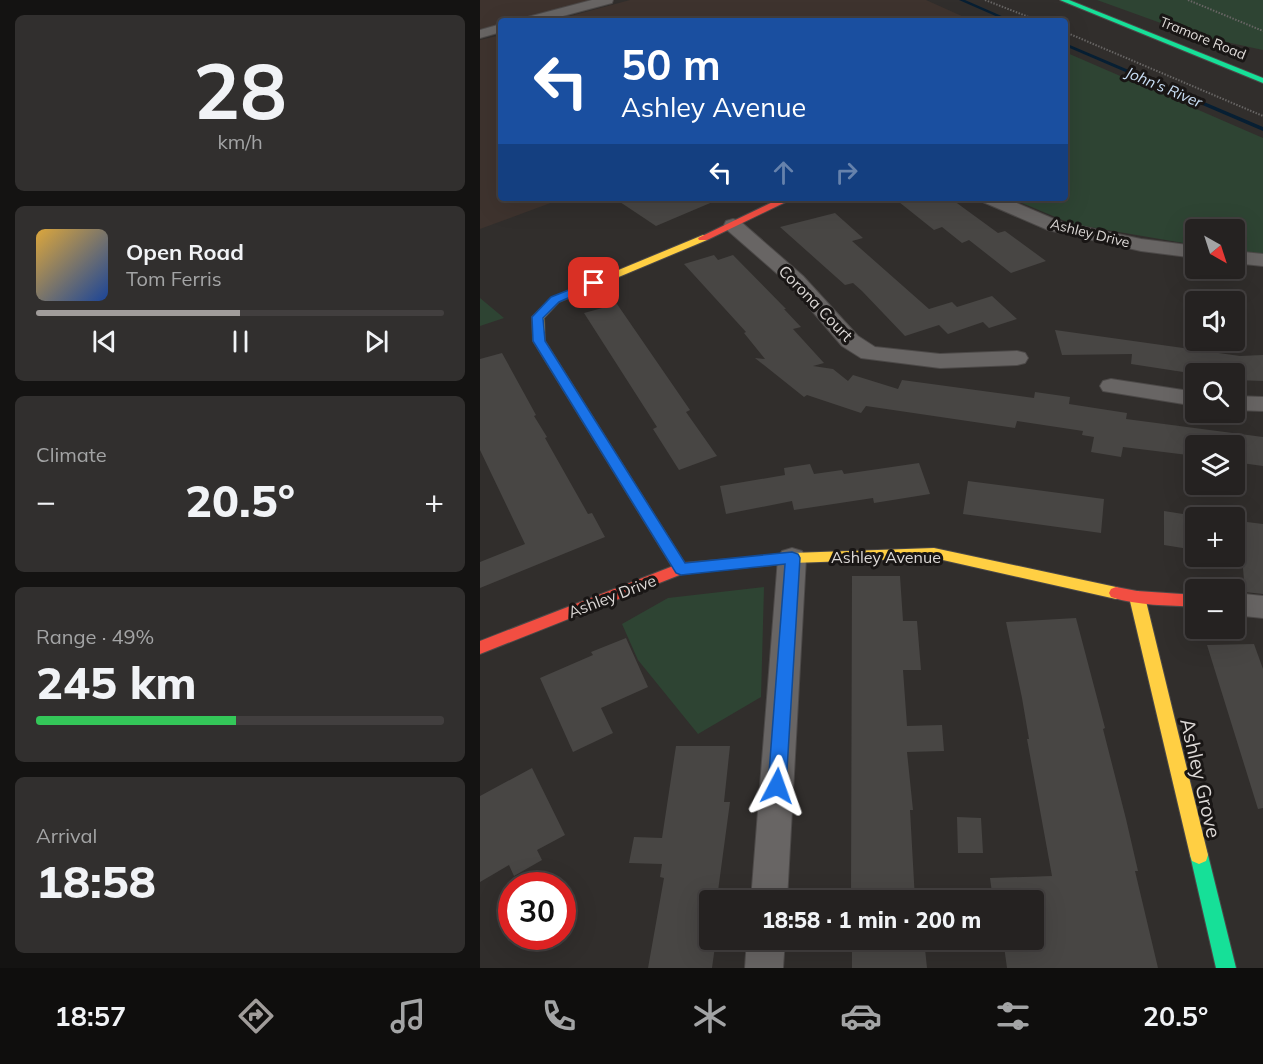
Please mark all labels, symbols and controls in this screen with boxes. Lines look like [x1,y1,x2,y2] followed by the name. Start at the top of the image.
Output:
[1157,12,1249,64] street label: Tramore Road
[621,38,721,91] text: 50 m
[193,41,287,139] text: 28
[522,42,600,120] icon: left
[1121,62,1206,112] water label: John's River
[621,90,806,124] text: Ashley Avenue
[217,129,263,154] text: km/h
[704,156,737,189] icon: left
[767,156,800,189] icon: ahead
[830,156,863,189] icon: right
[1048,214,1132,252] street label: Ashley Drive
[1185,219,1245,279] north arrow
[1185,219,1245,639] map controls
[126,238,244,266] text: Open Road
[568,257,619,308] pin
[775,261,858,346] street label: Corona Court
[126,266,222,291] text: Tom Ferris
[577,266,610,299] icon: arrive
[1185,291,1245,351] button: sound
[88,325,121,358] icon: previous
[224,325,257,358] icon: pause
[360,325,393,358] icon: next
[1185,363,1245,423] button: search
[1185,435,1245,495] button: layers
[36,442,107,467] text: Climate
[185,472,295,528] text: 20.5°
[36,480,56,521] text: −
[424,480,444,521] text: +
[1185,507,1245,567] button: +
[831,547,941,567] street label: Ashley Avenue
[565,570,659,622] street label: Ashley Drive
[1185,579,1245,639] button: −
[36,624,154,649] text: Range · 49%
[36,654,197,710] text: 245 km
[1175,716,1227,840] street label: Ashley Grove
[745,754,809,818] position arrow
[36,823,97,848] text: Arrival
[36,853,156,909] text: 18:58
[498,872,576,950] speed limit sign: 30
[762,906,981,934] text: 18:58 · 1 min · 200 m
[235,995,277,1037] icon: directions
[387,995,429,1037] icon: music
[538,995,580,1037] icon: phone
[689,995,731,1037] icon: climate
[840,995,882,1037] icon: car
[992,995,1034,1037] icon: filters
[55,999,126,1033] text: 18:57
[1143,999,1208,1033] text: 20.5°

